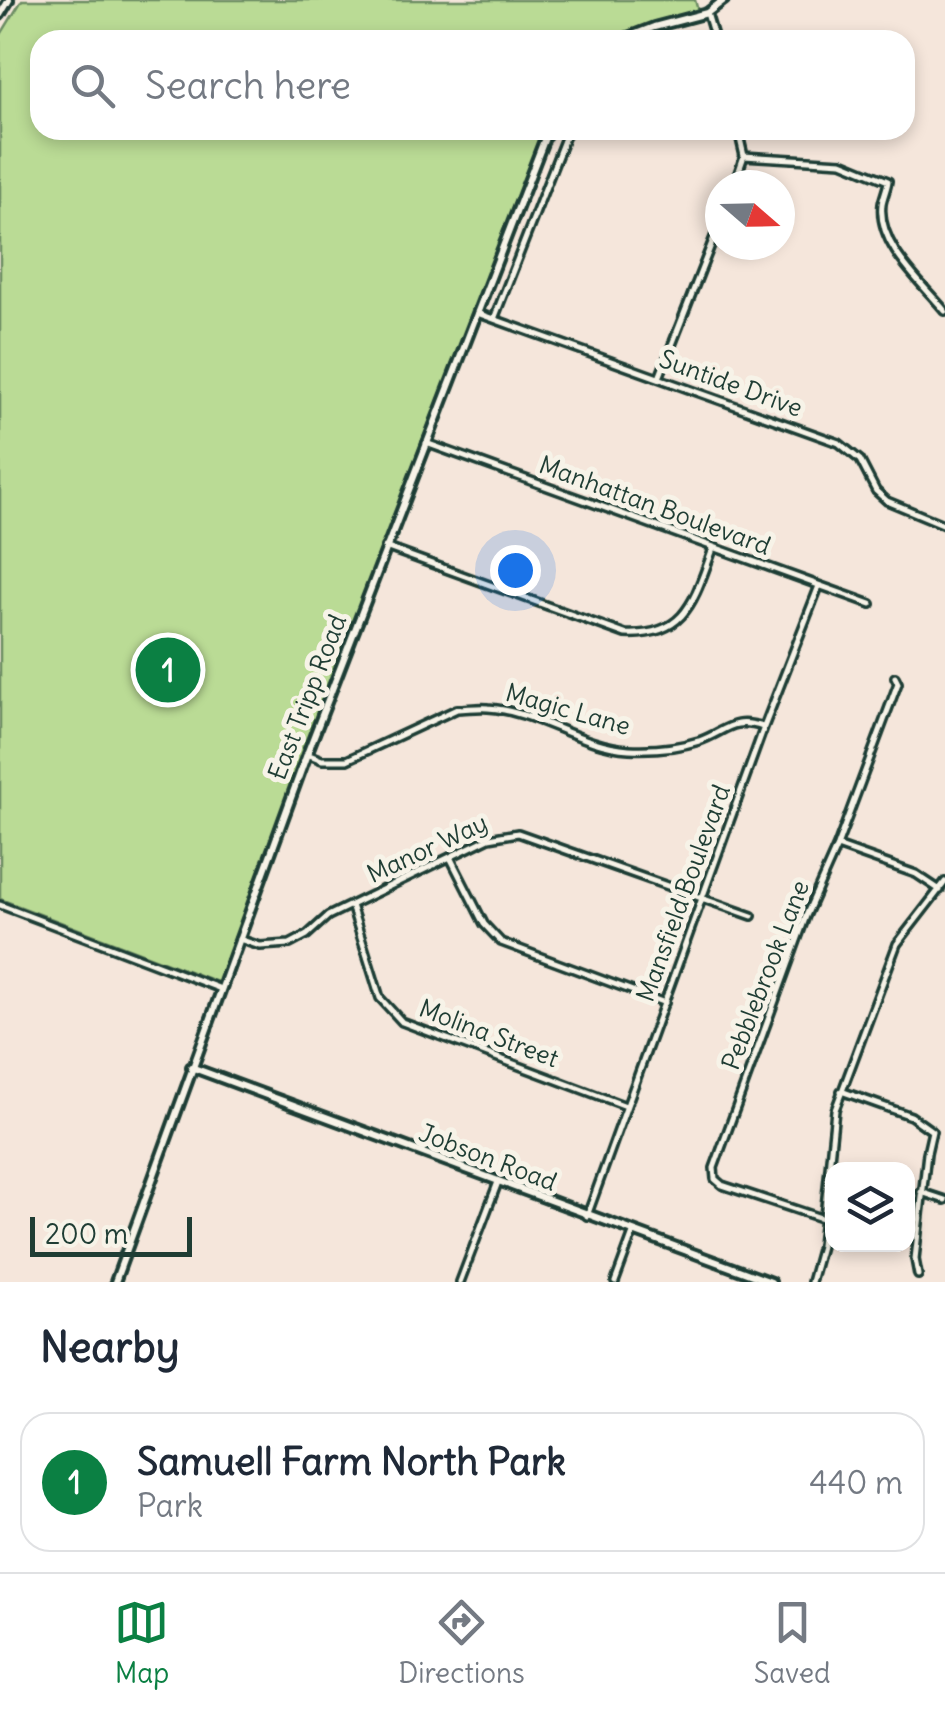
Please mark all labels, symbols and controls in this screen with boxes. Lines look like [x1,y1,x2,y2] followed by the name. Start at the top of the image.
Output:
[30,30,915,140] search box
[65,58,120,113] icon: search
[145,62,351,109] text: Search here
[705,170,795,260] north arrow
[655,342,807,424] street label: Suntide Drive
[535,448,775,562] street label: Manhattan Boulevard
[490,545,541,596] your location
[261,610,353,784] street label: East Tripp Road
[136,632,200,708] pin: 1
[502,676,634,742] street label: Magic Lane
[629,780,737,1006] street label: Mansfield Boulevard
[362,806,492,890] street label: Manor Way
[714,876,816,1074] street label: Pebblebrook Lane
[415,992,563,1074] street label: Molina Street
[415,1116,561,1198] street label: Jobson Road
[825,1162,915,1252] map controls
[825,1162,915,1252] button: layers
[30,1212,192,1256] scale bar
[45,1216,128,1252] text: 200 m
[40,1321,179,1373] text: Nearby
[137,1438,566,1485] text: Samuell Farm North Park
[68,1462,81,1503] text: 1
[809,1462,903,1503] text: 440 m
[137,1485,203,1526] text: Park
[114,1595,169,1691] tab: Map
[398,1595,525,1691] tab: Directions
[754,1595,831,1691] tab: Saved

